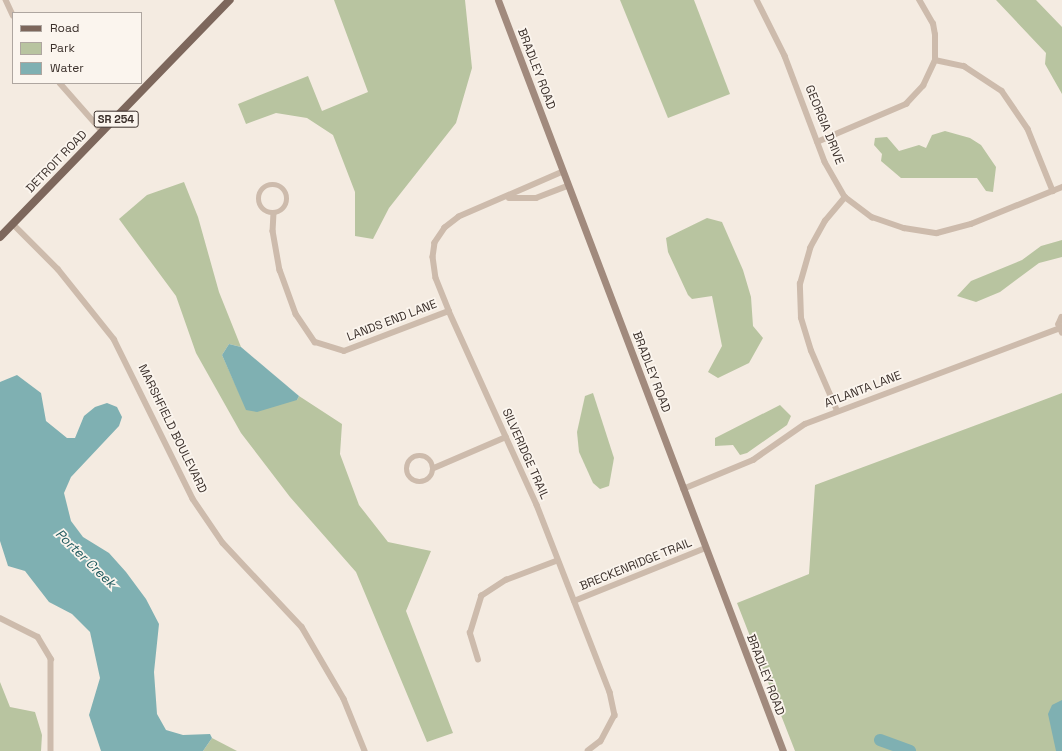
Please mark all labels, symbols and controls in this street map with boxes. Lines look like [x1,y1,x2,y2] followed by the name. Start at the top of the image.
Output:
[12,12,142,84] legend
[50,20,79,36] text: Road
[514,26,558,112] street label: BRADLEY ROAD
[50,40,75,56] text: Park
[50,60,84,76] text: Water
[802,83,846,167] street label: GEORGIA DRIVE
[93,110,139,128] road number: SR 254
[24,128,90,196] street label: DETROIT ROAD
[345,297,439,345] street label: LANDS END LANE
[629,329,673,415] street label: BRADLEY ROAD
[134,362,210,496] street label: MARSHFIELD BOULEVARD
[822,369,904,411] street label: ATLANTA LANE
[499,406,551,502] street label: SILVERIDGE TRAIL
[52,526,118,592] water label: Porter Creek
[578,536,694,594] street label: BRECKENRIDGE TRAIL
[743,632,787,718] street label: BRADLEY ROAD

